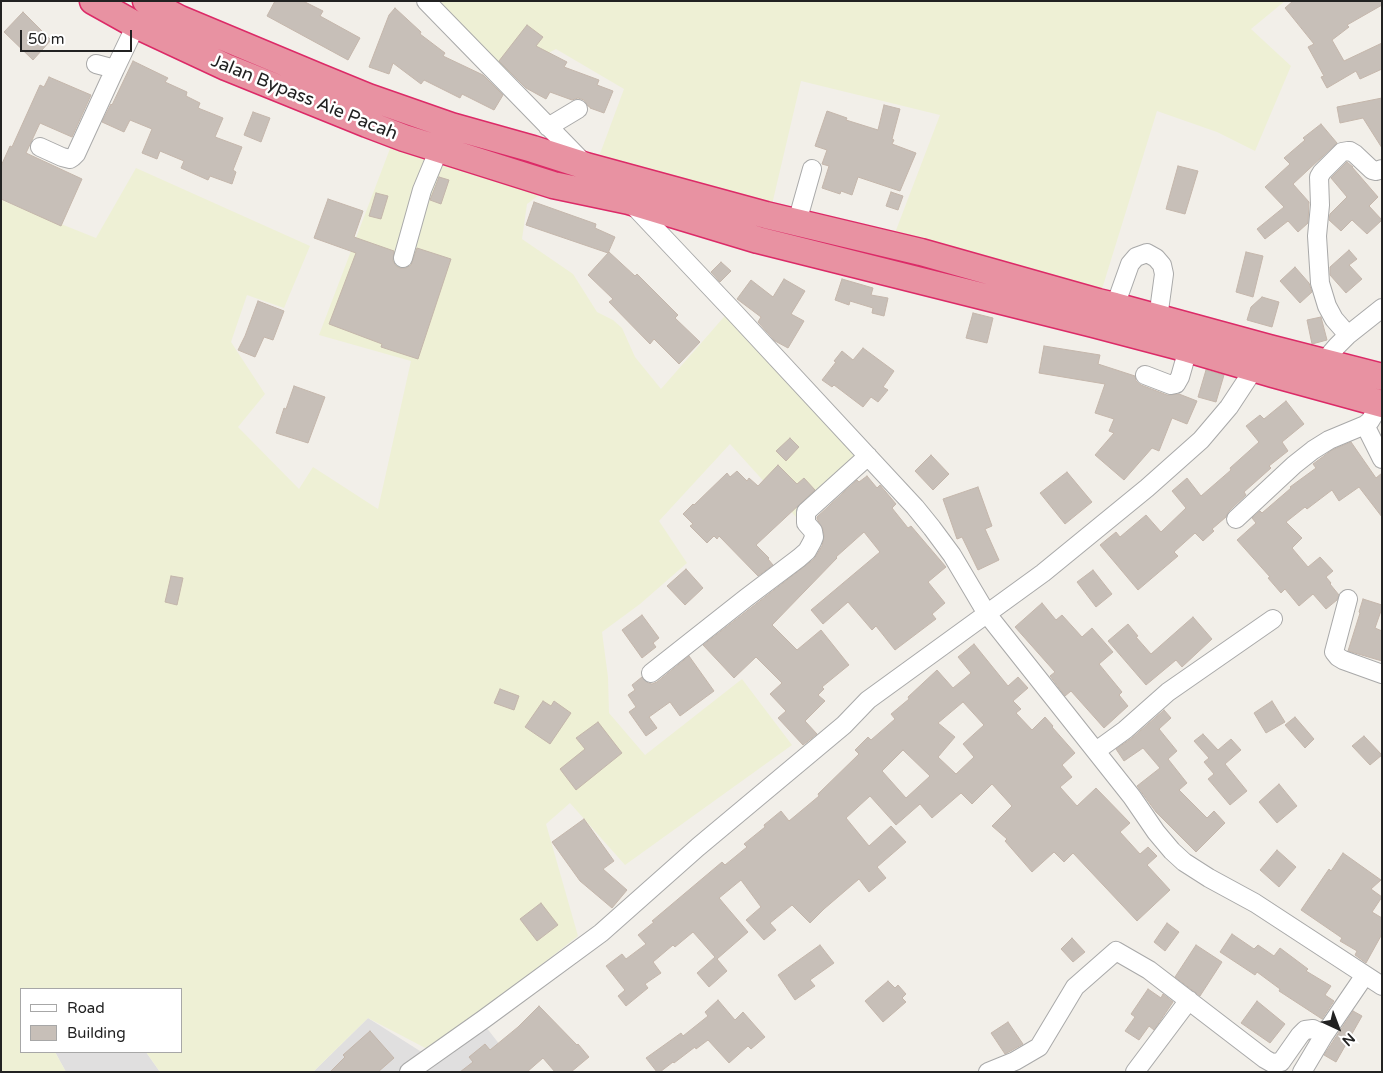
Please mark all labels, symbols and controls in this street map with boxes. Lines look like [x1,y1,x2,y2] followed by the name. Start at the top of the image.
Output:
[22,20,135,52] scale bar
[28,30,65,48] text: 50 m
[208,51,400,145] street label: Jalan Bypass Aie Pacah
[20,988,182,1053] legend
[67,999,105,1017] text: Road
[1313,1003,1363,1053] north arrow
[67,1024,126,1042] text: Building
[1339,1029,1358,1049] text: N

